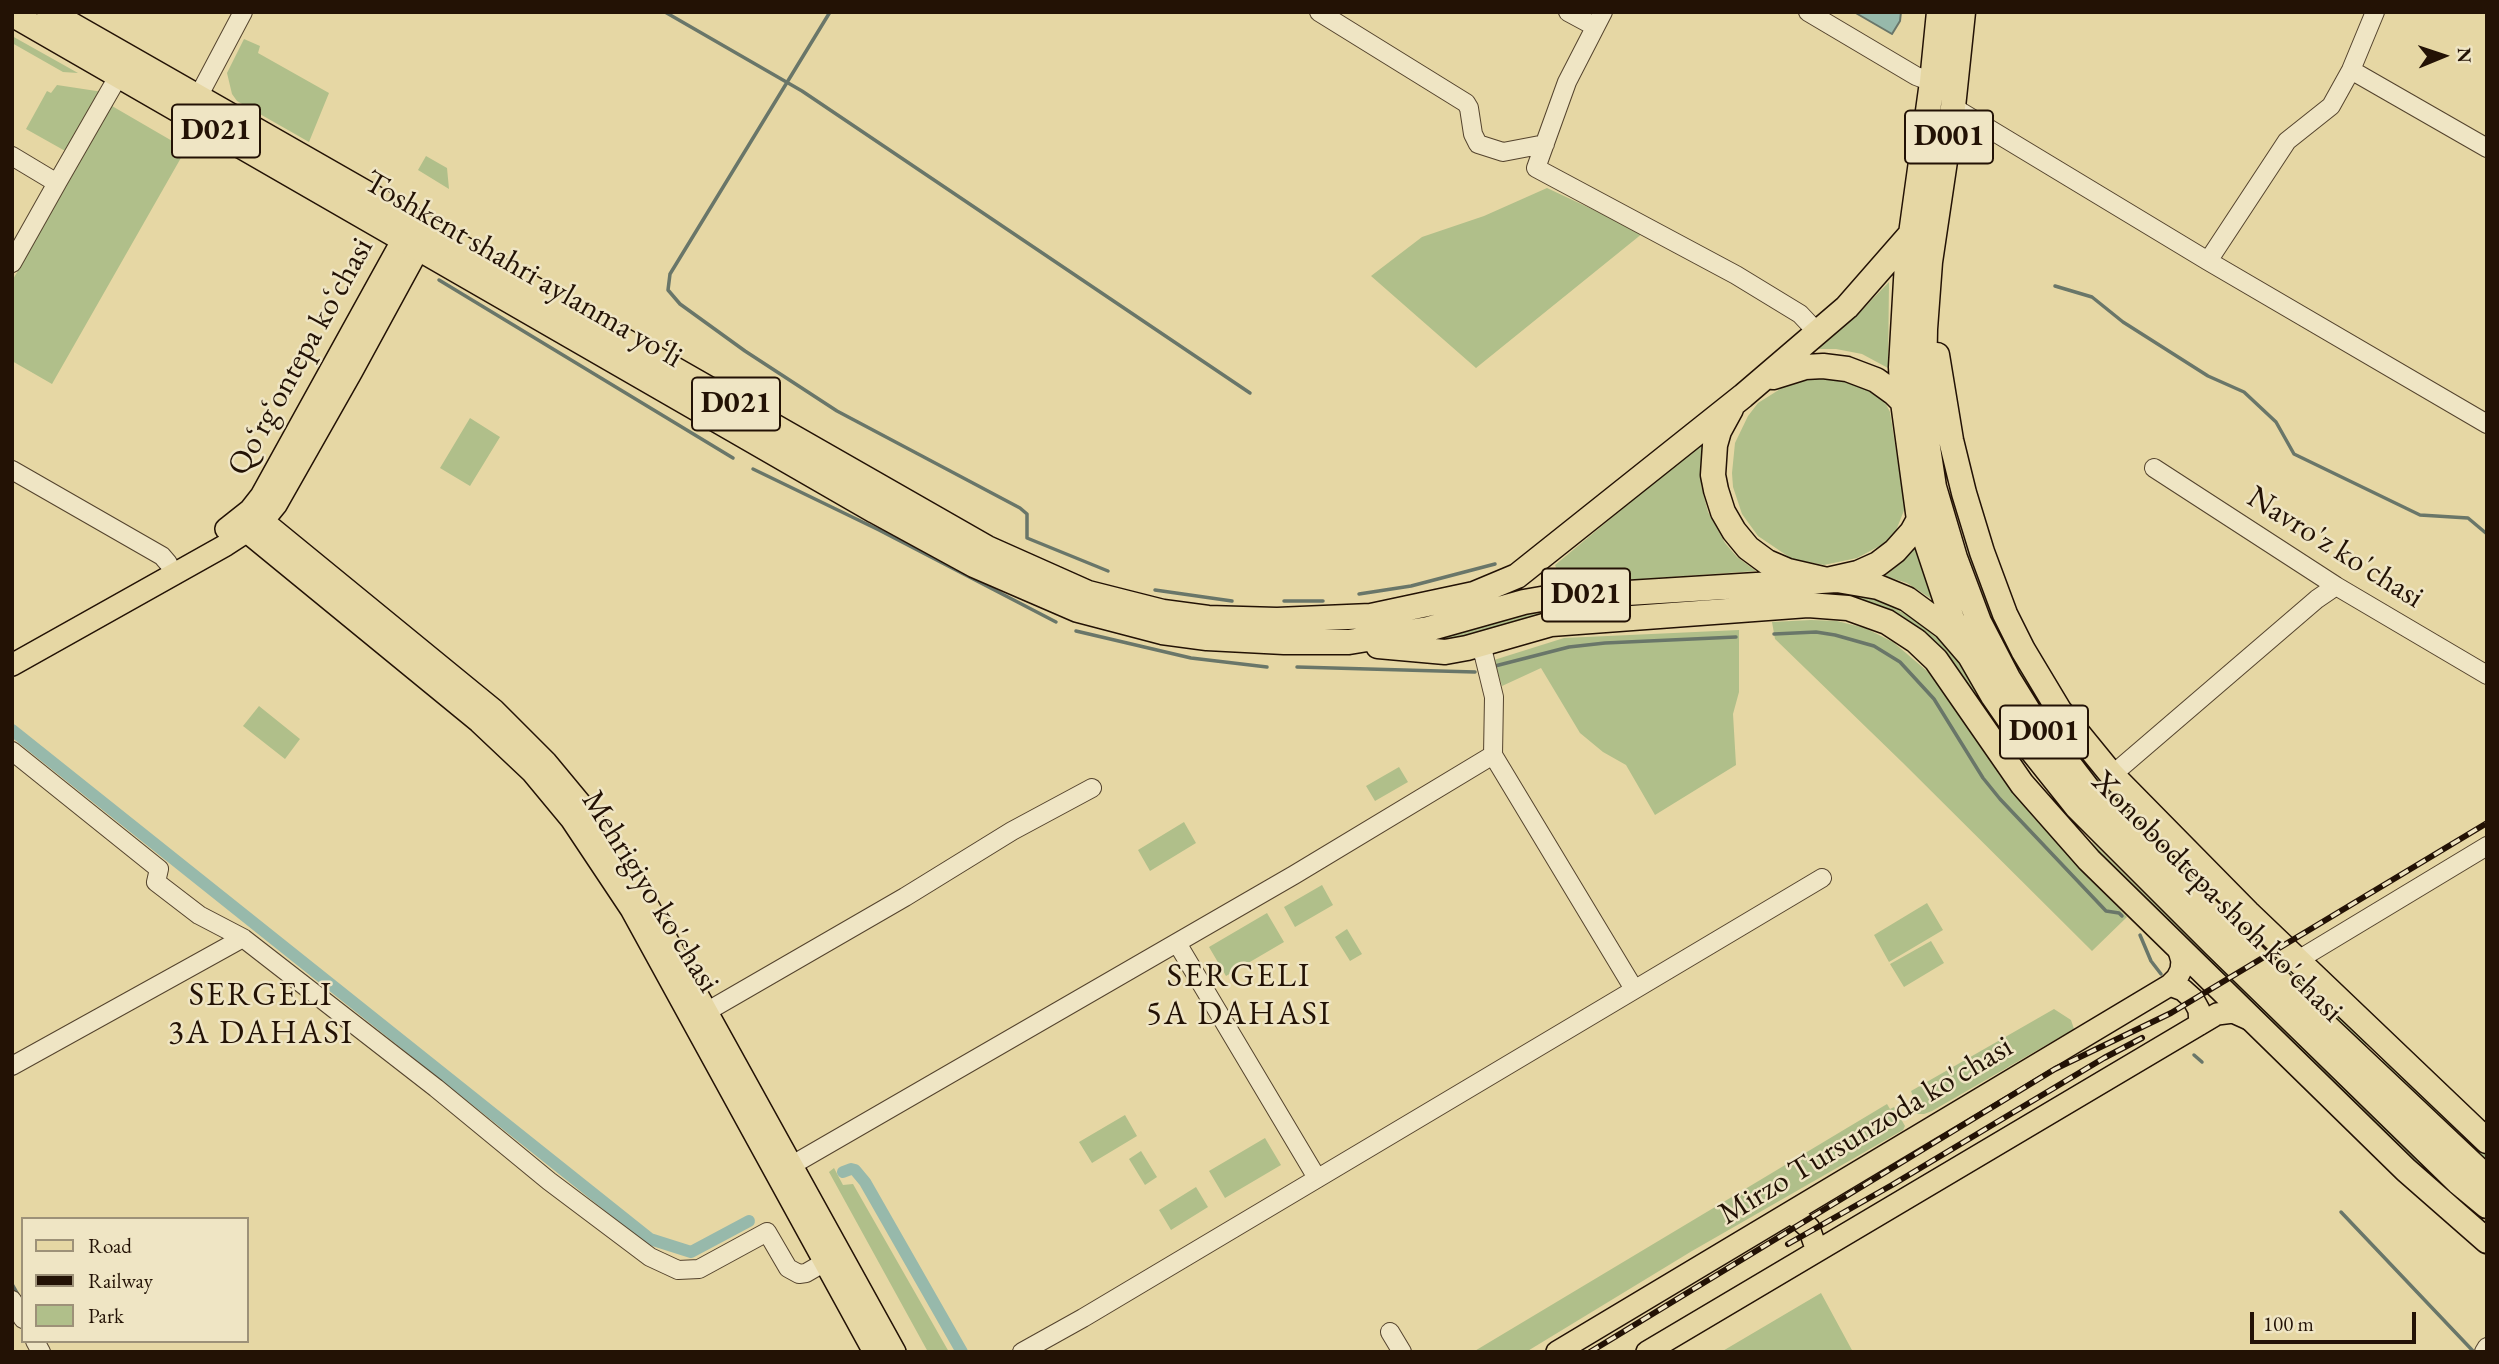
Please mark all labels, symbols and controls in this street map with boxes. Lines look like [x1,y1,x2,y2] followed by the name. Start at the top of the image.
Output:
[2408,21,2478,91] north arrow
[2452,47,2477,63] text: N
[172,105,260,158] road number: D021
[1905,111,1993,164] road number: D001
[357,163,689,377] street label: Toshkent shahri aylanma yoʻli
[220,231,382,483] street label: Qoʻrgʻontepa koʻchasi
[692,378,780,430] road number: D021
[2240,479,2430,617] street label: Navro'z ko'chasi
[1542,568,1630,622] road number: D021
[2000,706,2088,758] road number: D001
[2083,763,2351,1031] street label: Xonobodtepa shoh ko'chasi
[573,784,727,1000] street label: Mehrigiyo ko'chasi
[1147,957,1331,1035] district label: SERGELI 5A DAHASI
[169,976,353,1054] district label: SERGELI 3A DAHASI
[1712,1028,2020,1234] street label: Mirzo Tursunzoda ko'chasi
[21,1217,248,1343] legend
[88,1232,132,1259] text: Road
[88,1267,153,1294] text: Railway
[2254,1298,2420,1342] scale bar
[88,1302,124,1329] text: Park
[2263,1310,2314,1337] text: 100 m

